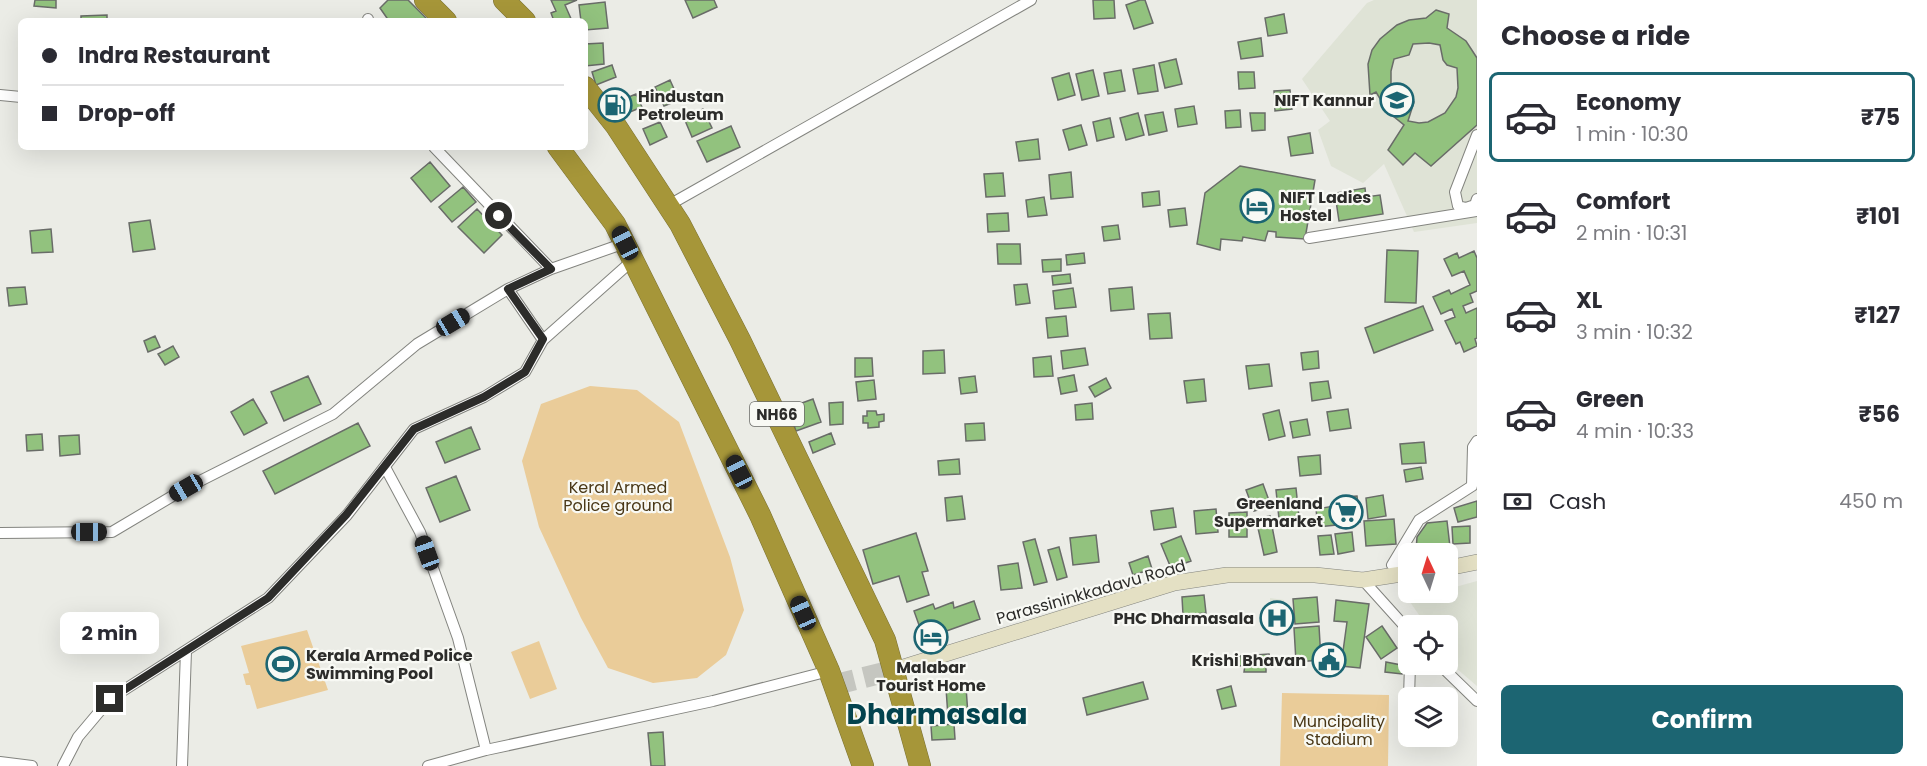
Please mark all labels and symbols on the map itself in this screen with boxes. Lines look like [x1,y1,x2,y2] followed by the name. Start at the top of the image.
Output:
[1379,82,1415,118] school or university icon: NIFT Kannur
[638,85,724,126] place label: Hindustan Petroleum
[597,87,633,123] fuel station icon: Hindustan Petroleum
[1274,89,1374,112] place label: NIFT Kannur
[1280,186,1371,227] place label: NIFT Ladies Hostel
[1239,188,1275,224] hotel icon: NIFT Ladies Hostel
[485,202,512,229] route start
[609,223,641,263] car
[433,305,473,339] car
[750,402,804,426] road number: NH66
[723,452,755,492] car
[166,471,206,505] car
[563,476,673,517] park label: Keral Armed Police ground
[1214,492,1323,533] place label: Greenland Supermarket
[1328,494,1364,530] supermarket icon: Greenland Supermarket
[71,523,107,541] car
[412,533,442,573] car
[1398,543,1458,603] north arrow
[994,554,1188,630] street label: Parassininkkadavu Road
[787,593,819,633] car
[1259,600,1295,636] hospital icon: PHC Dharmasala
[1113,607,1254,630] place label: PHC Dharmasala
[60,612,160,654] callout: 2 min
[913,619,949,655] hotel icon: Malabar Tourist Home
[1311,642,1347,678] public building icon: Krishi Bhavan
[306,644,473,685] place label: Kerala Armed Police Swimming Pool
[265,646,301,682] sports icon: Kerala Armed Police Swimming Pool
[1192,649,1306,672] place label: Krishi Bhavan
[876,656,986,697] place label: Malabar Tourist Home
[96,685,123,712] route end
[847,695,1027,734] district label: Dharmasala
[1293,710,1385,751] park label: Muncipality Stadium

